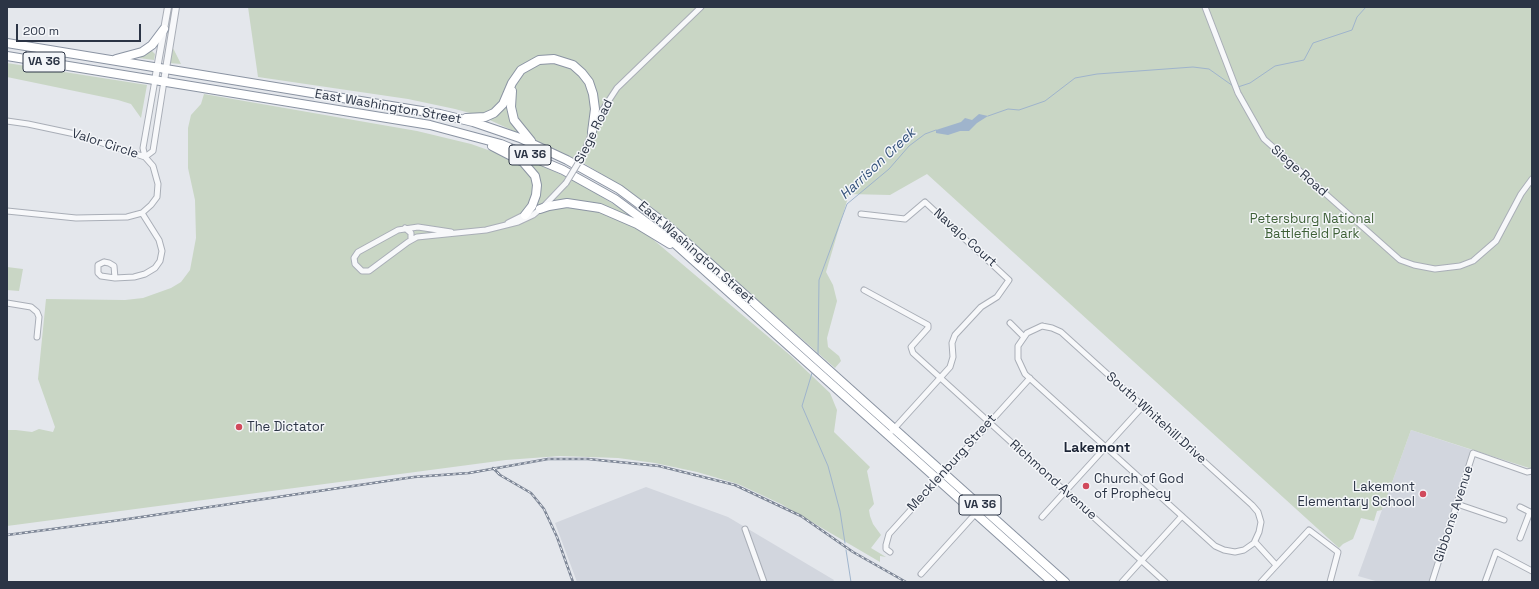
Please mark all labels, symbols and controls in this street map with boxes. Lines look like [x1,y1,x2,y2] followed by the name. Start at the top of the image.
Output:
[18,16,143,42] scale bar
[23,23,59,39] text: 200 m
[23,52,65,72] road number: VA 36
[313,86,463,128] street label: East Washington Street
[572,97,616,167] street label: Siege Road
[837,125,919,203] water label: Harrison Creek
[70,126,140,162] street label: Valor Circle
[1267,142,1331,200] street label: Siege Road
[509,145,551,165] road number: VA 36
[635,198,757,308] street label: East Washington Street
[930,205,1000,271] street label: Navajo Court
[1250,211,1374,242] park label: Petersburg National Battlefield Park
[1103,369,1209,467] street label: South Whitehill Drive
[904,411,1000,515] street label: Mecklenburg Street
[247,419,325,435] place label: The Dictator
[234,422,244,432] marker: The Dictator
[1006,437,1100,523] street label: Richmond Avenue
[1064,440,1130,456] district label: Lakemont
[1431,464,1477,564] street label: Gibbons Avenue
[1094,471,1184,502] place label: Church of God of Prophecy
[1298,479,1415,510] place label: Lakemont Elementary School
[1081,481,1091,491] marker: Church of God of Prophecy
[1418,489,1428,499] marker: Lakemont Elementary School
[959,495,1001,515] road number: VA 36

